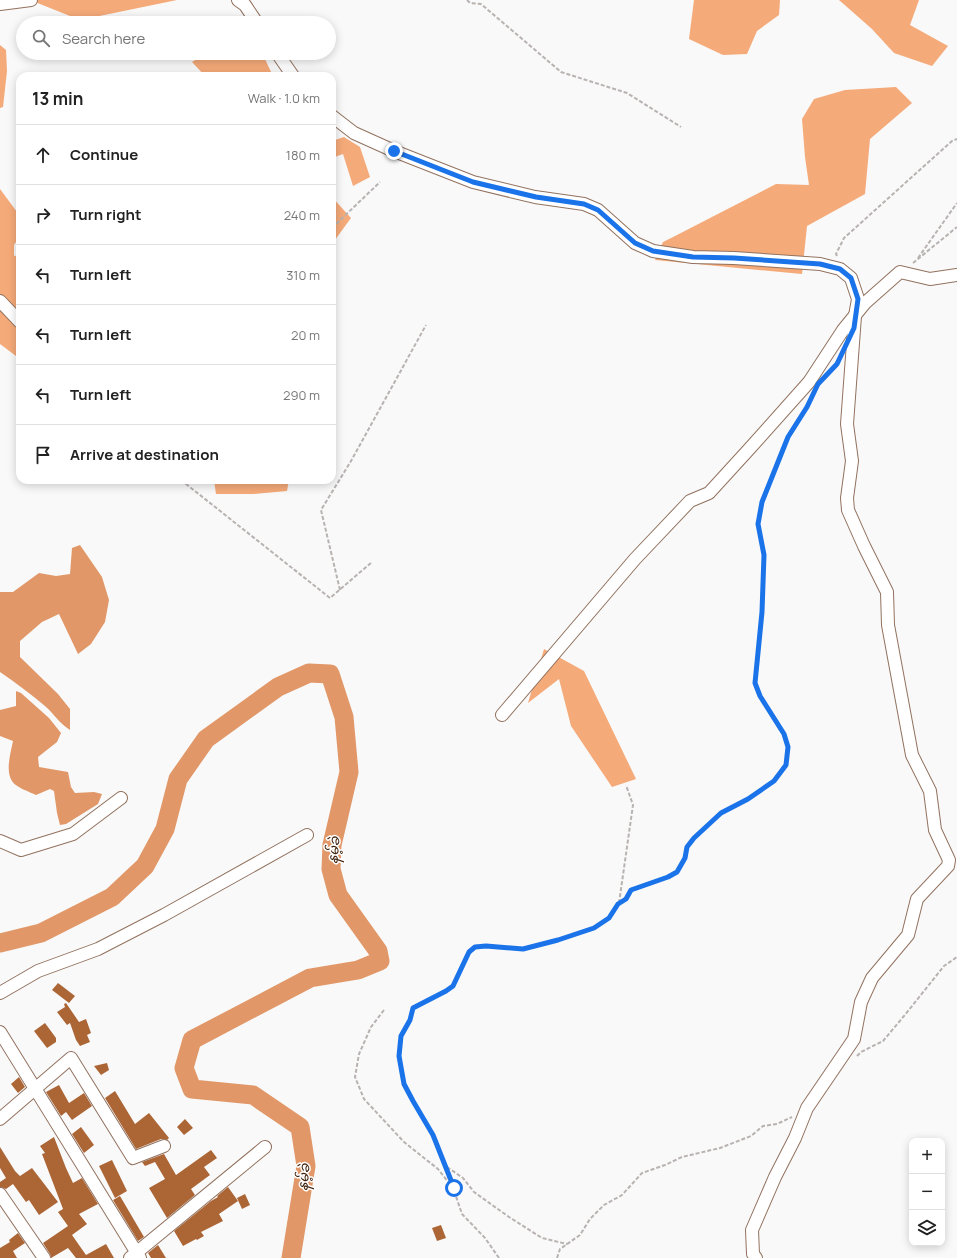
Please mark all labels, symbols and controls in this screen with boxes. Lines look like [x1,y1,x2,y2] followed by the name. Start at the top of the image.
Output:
[16,16,336,60] search box
[30,27,52,49] icon: search
[62,28,145,49] text: Search here
[32,87,83,110] text: 13 min
[248,89,320,107] text: Walk · 1.0 km
[385,142,403,160] route end
[32,144,54,166] icon: ahead
[70,144,138,165] text: Continue
[286,146,320,164] text: 180 m
[32,204,54,226] icon: right
[70,204,141,225] text: Turn right
[284,206,320,224] text: 240 m
[32,264,54,286] icon: left
[70,264,132,285] text: Turn left
[286,266,320,284] text: 310 m
[32,324,54,346] icon: left
[70,324,132,345] text: Turn left
[291,326,320,344] text: 20 m
[32,384,54,406] icon: left
[70,384,132,405] text: Turn left
[283,386,320,404] text: 290 m
[32,444,54,466] icon: arrive
[70,444,219,465] text: Arrive at destination
[322,835,347,864] water label: နမ့်ခဲ
[909,1138,945,1246] map controls
[909,1138,945,1174] button: +
[292,1162,317,1191] water label: နမ့်ခဲ
[909,1174,945,1210] button: −
[445,1179,463,1197] route start
[909,1210,945,1246] button: layers

